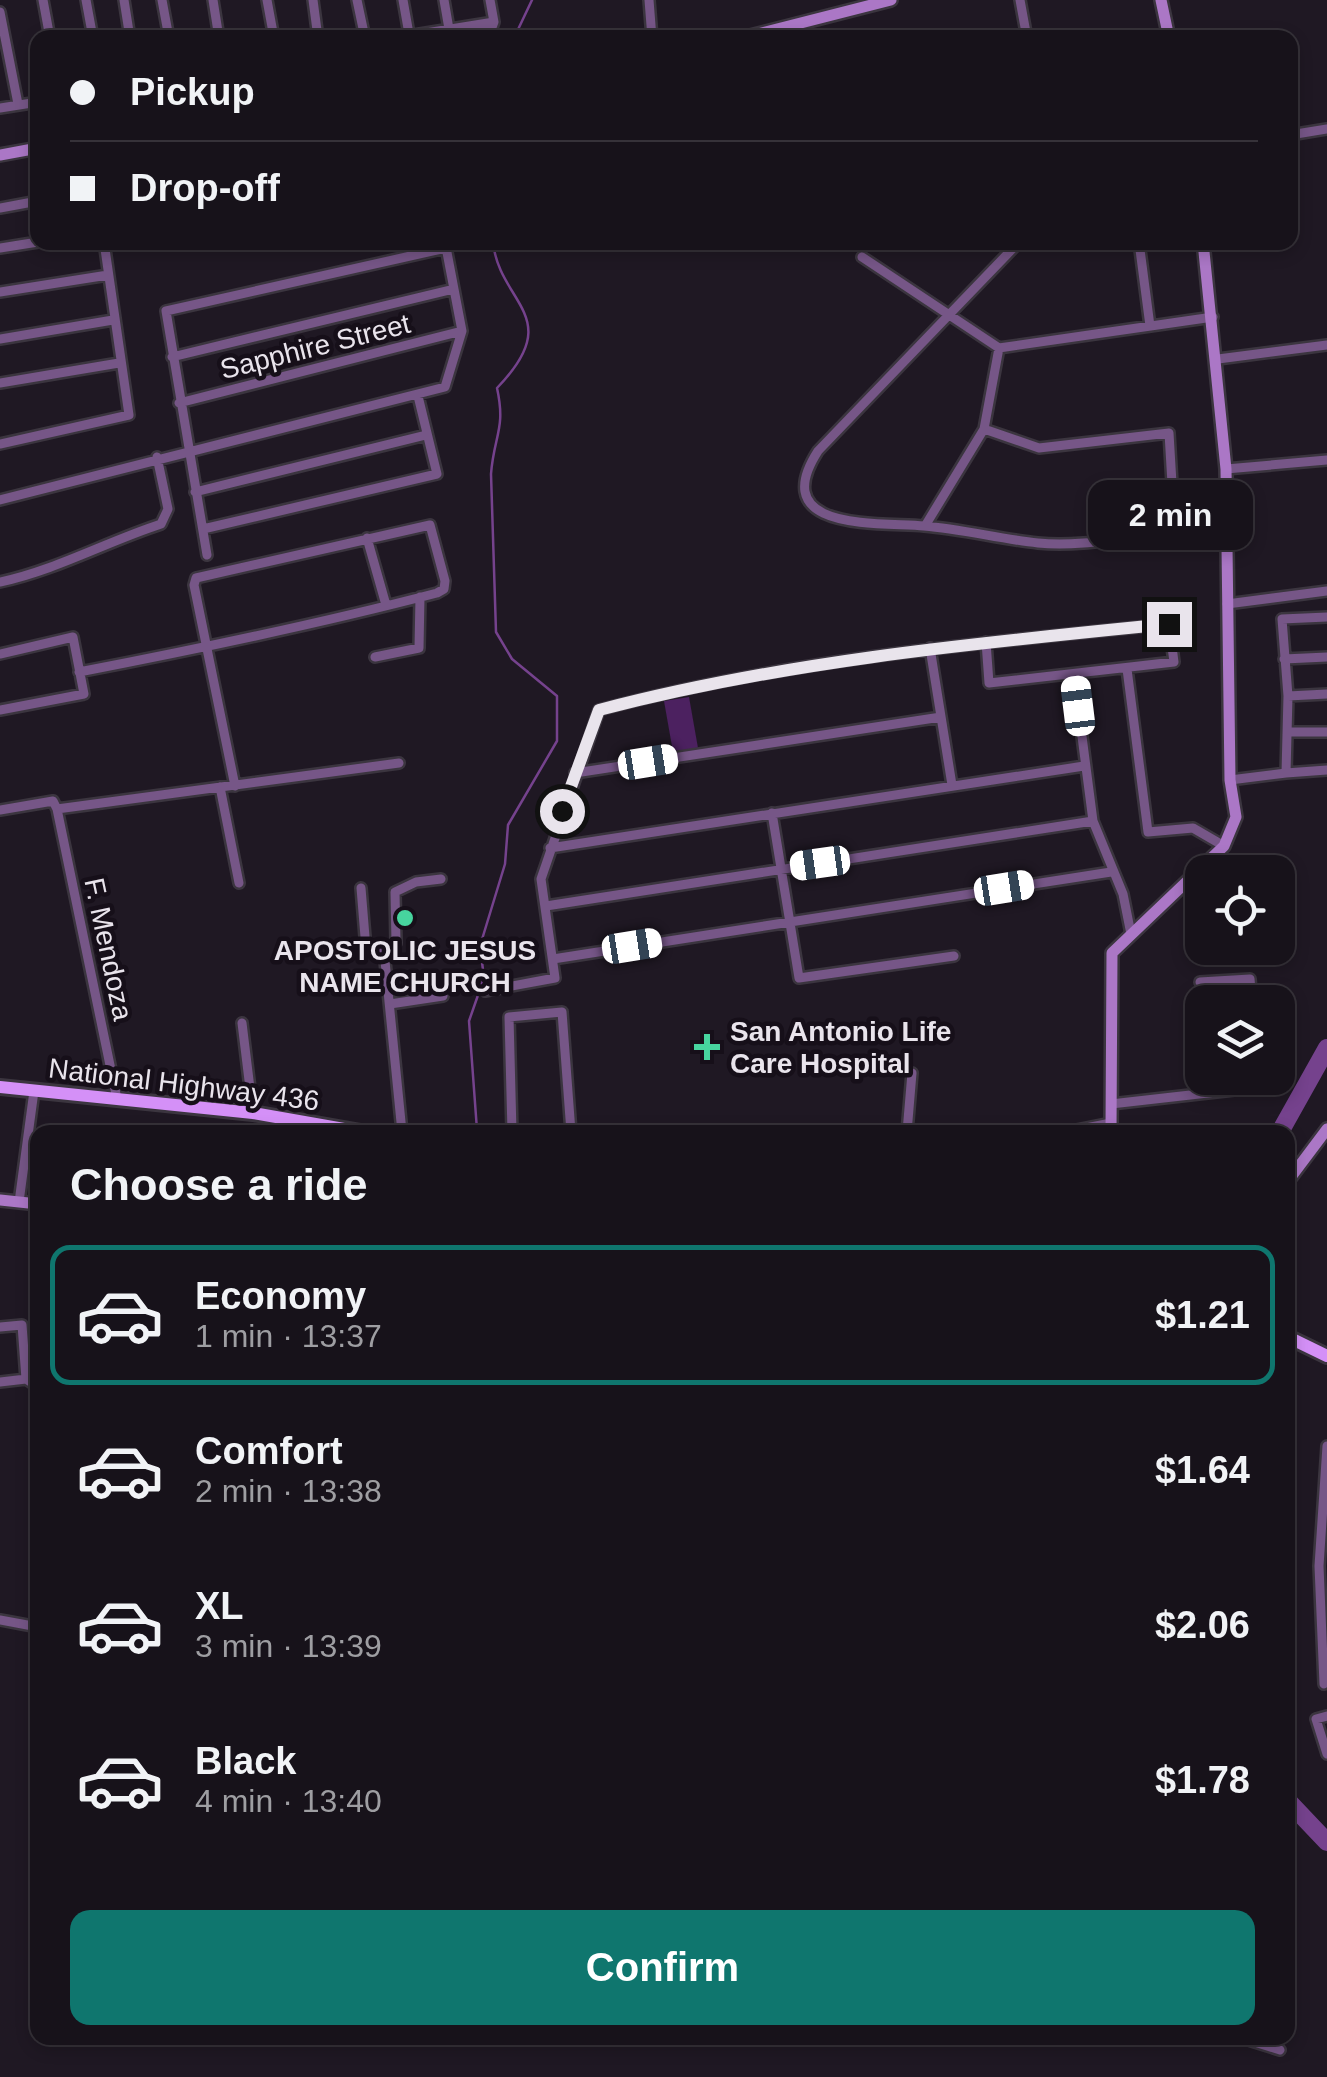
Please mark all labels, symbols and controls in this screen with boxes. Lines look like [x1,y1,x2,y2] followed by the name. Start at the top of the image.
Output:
[130,71,255,113] text: Pickup
[130,167,280,209] text: Drop-off
[217,308,413,385] street label: Sapphire Street
[1086,479,1252,549] callout: 2 min
[1129,497,1212,533] text: 2 min
[1147,602,1192,647] route end
[1059,674,1097,738] car
[616,742,680,782] car
[540,789,585,834] route start
[788,844,852,882] car
[1185,855,1295,1095] map controls
[1185,855,1295,965] button: locate
[972,868,1036,908] car
[78,875,139,1024] street label: F. Mendoza
[394,907,416,929] marker: APOSTOLIC JESUS NAME CHURCH
[600,926,664,966] car
[274,935,536,998] place label: APOSTOLIC JESUS NAME CHURCH
[1185,985,1295,1095] button: layers
[730,1016,951,1079] place label: San Antonio Life Care Hospital
[694,1034,720,1060] marker: San Antonio Life Care Hospital
[47,1053,321,1116] street label: National Highway 436
[70,1159,368,1210] text: Choose a ride
[75,1270,165,1360] icon: car
[195,1275,366,1317] text: Economy
[1155,1294,1250,1336] text: $1.21
[195,1318,382,1354] text: 1 min · 13:37
[75,1425,165,1515] icon: car
[195,1430,343,1472] text: Comfort
[1155,1449,1250,1491] text: $1.64
[195,1473,382,1509] text: 2 min · 13:38
[75,1580,165,1670] icon: car
[195,1585,244,1627] text: XL
[1155,1604,1250,1646] text: $2.06
[195,1628,382,1664] text: 3 min · 13:39
[75,1735,165,1825] icon: car
[195,1740,296,1782] text: Black
[1155,1759,1250,1801] text: $1.78
[195,1783,382,1819] text: 4 min · 13:40
[70,1910,1255,2025] button: Confirm

